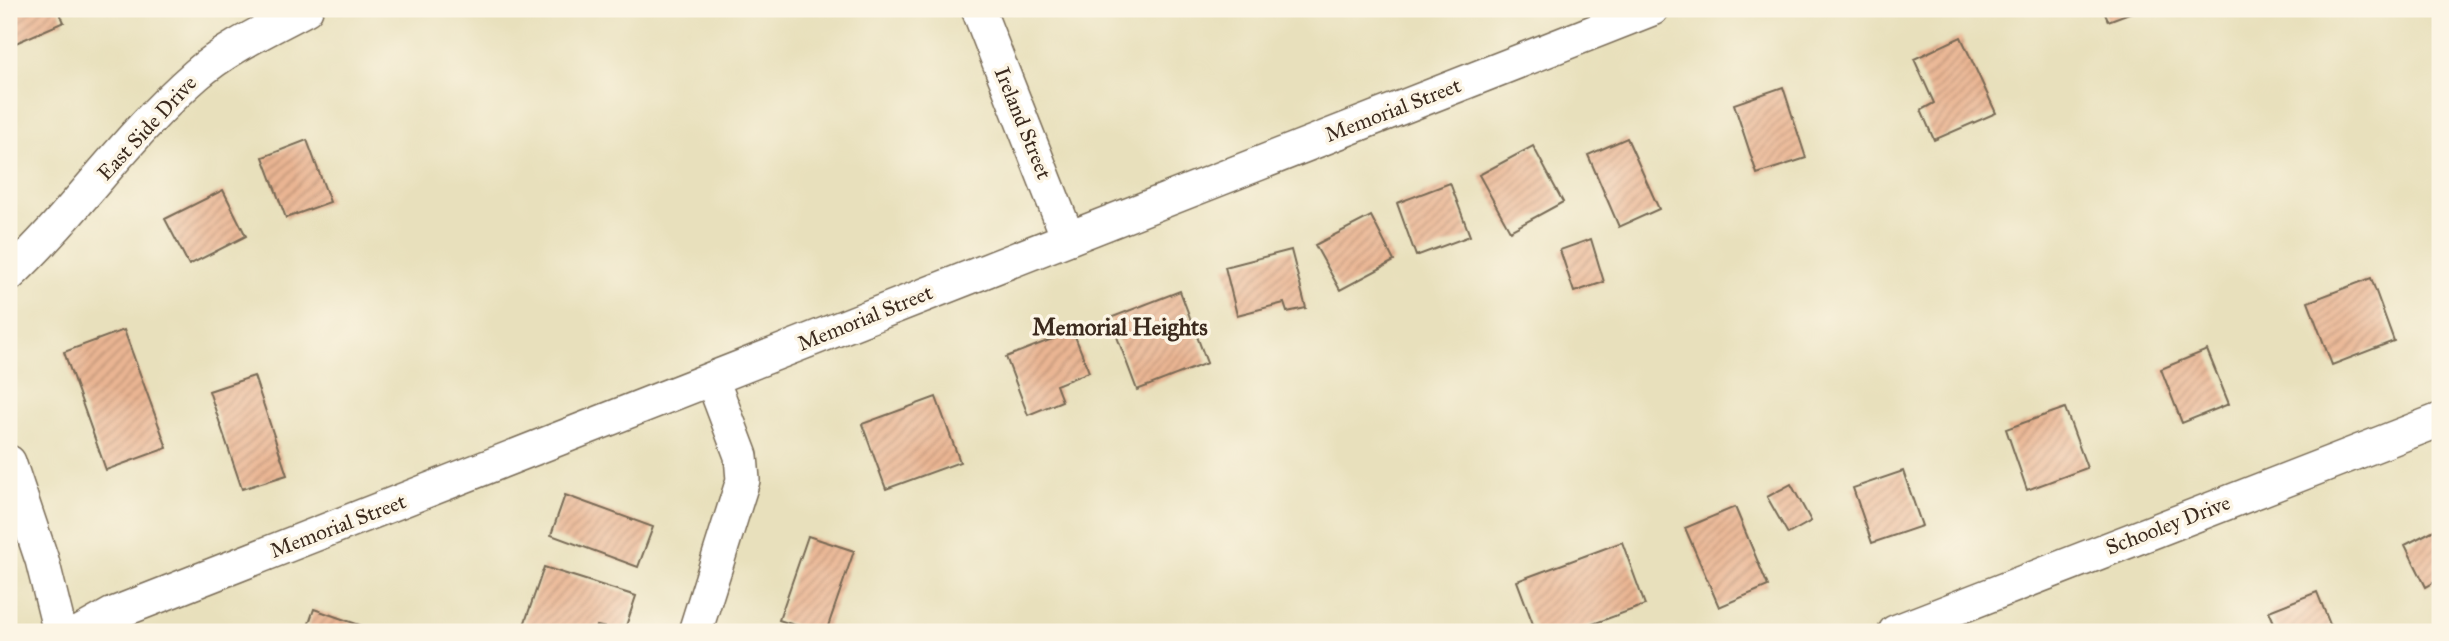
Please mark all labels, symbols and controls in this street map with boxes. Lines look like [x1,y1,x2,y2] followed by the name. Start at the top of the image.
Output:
[989,63,1057,183] street label: Ireland Street
[92,70,202,186] street label: East Side Drive
[1321,72,1465,148] street label: Memorial Street
[794,279,937,357] street label: Memorial Street
[1032,313,1208,342] district label: Memorial Heights
[266,488,410,564] street label: Memorial Street
[2102,489,2234,561] street label: Schooley Drive

